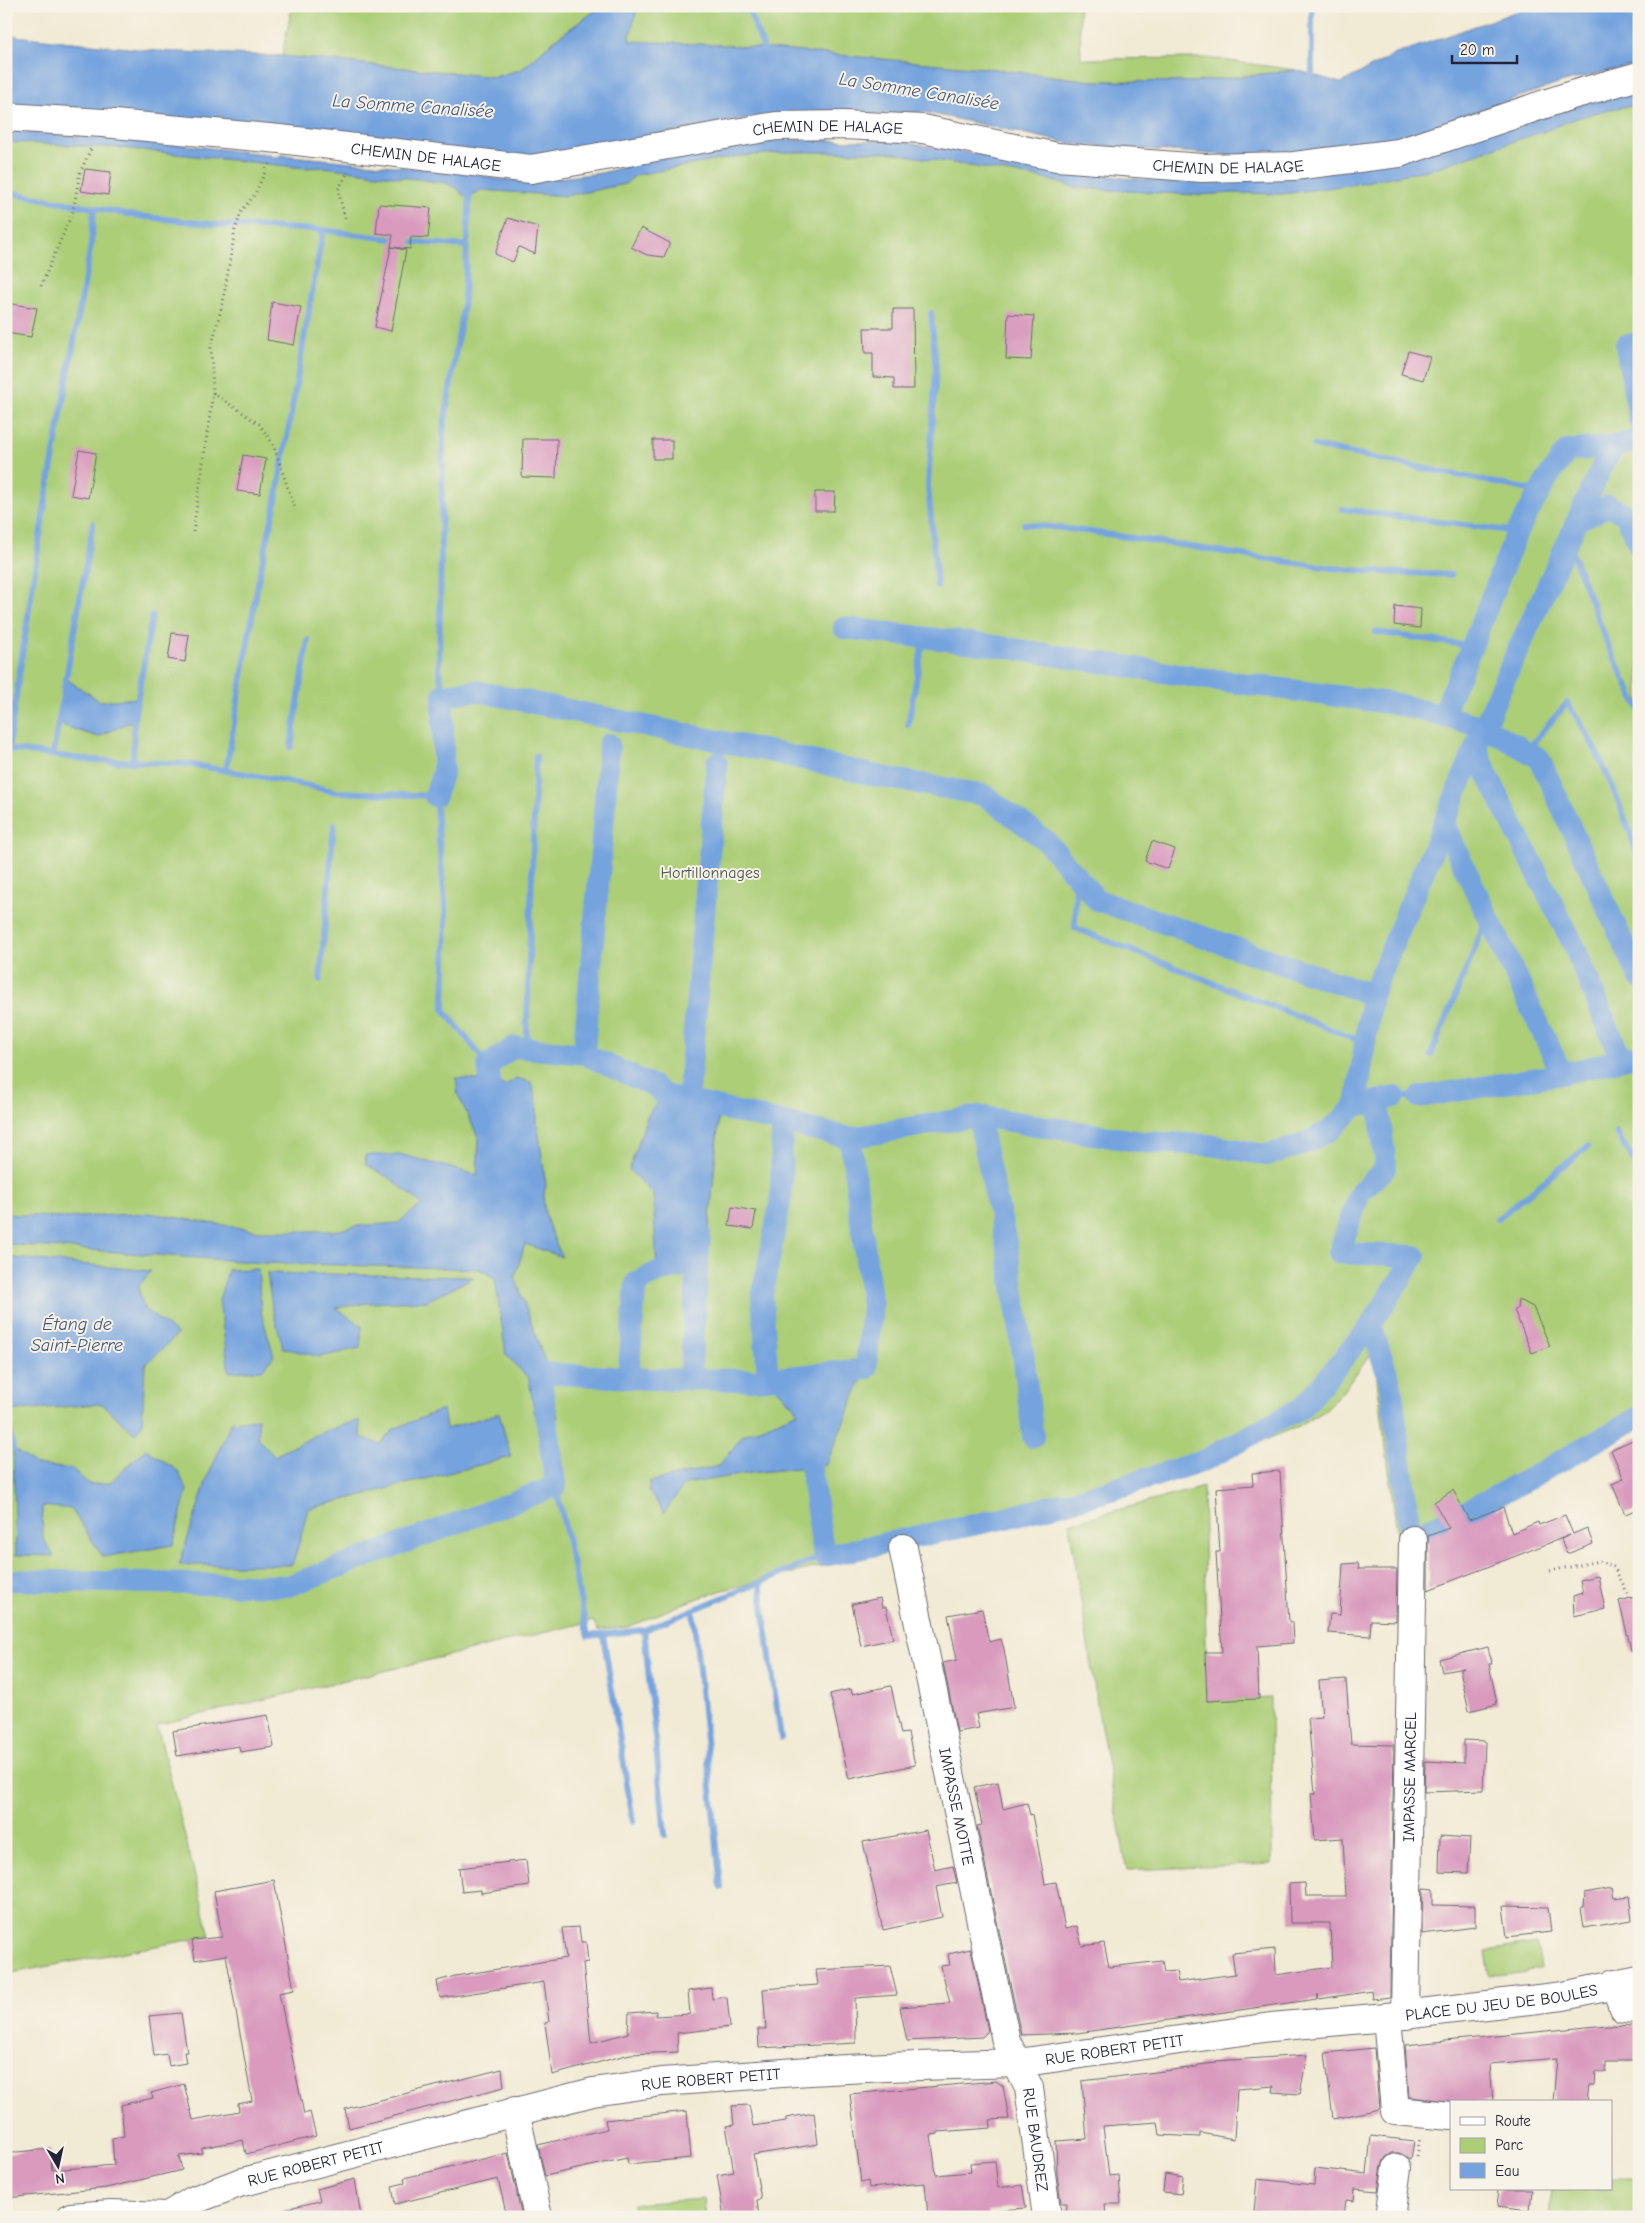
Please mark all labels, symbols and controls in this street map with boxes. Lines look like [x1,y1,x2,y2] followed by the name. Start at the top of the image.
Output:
[1452,32,1518,64] scale bar
[1460,41,1494,59] text: 20 m
[838,68,1000,114] water label: La Somme Canalisée
[332,90,494,123] water label: La Somme Canalisée
[751,117,904,140] street label: CHEMIN DE HALAGE
[350,140,502,175] street label: CHEMIN DE HALAGE
[1152,156,1305,178] street label: CHEMIN DE HALAGE
[660,864,760,882] park label: Hortillonnages
[31,1314,123,1356] water label: Étang de Saint-Pierre
[1400,1712,1420,1842] street label: IMPASSE MARCEL
[935,1746,977,1867] street label: IMPASSE MOTTE
[1404,1981,1599,2025] street label: PLACE DU JEU DE BOULES
[1044,2031,1186,2069] street label: RUE ROBERT PETIT
[640,2065,782,2095] street label: RUE ROBERT PETIT
[1019,2087,1051,2193] street label: RUE BAUDREZ
[1450,2100,1612,2190] legend
[1495,2112,1531,2130] text: Route
[1495,2136,1523,2154] text: Parc
[246,2138,387,2190] street label: RUE ROBERT PETIT
[32,2140,82,2190] north arrow
[1495,2162,1519,2180] text: Eau
[54,2169,66,2187] text: N

